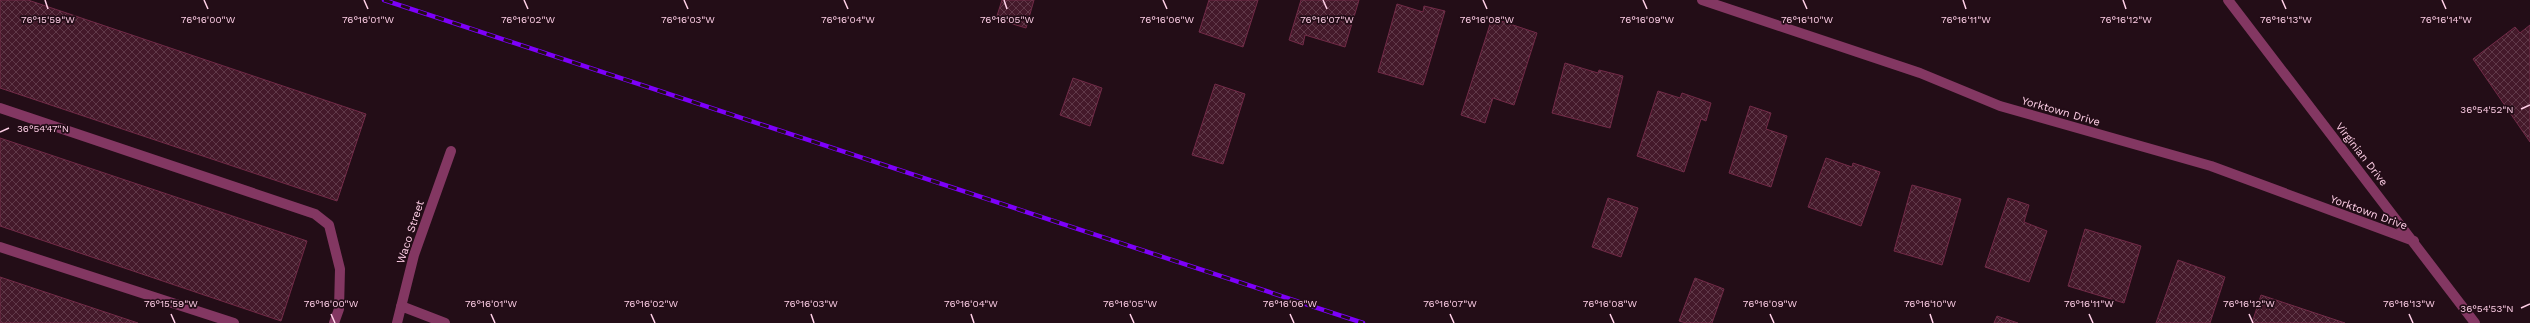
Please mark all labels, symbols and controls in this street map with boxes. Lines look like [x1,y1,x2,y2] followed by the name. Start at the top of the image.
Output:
[21,14,75,25] text: 76°15'59"W
[181,14,236,25] text: 76°16'00"W
[342,14,394,25] text: 76°16'01"W
[501,14,555,25] text: 76°16'02"W
[661,14,715,25] text: 76°16'03"W
[821,14,875,25] text: 76°16'04"W
[980,14,1034,25] text: 76°16'05"W
[1140,14,1195,25] text: 76°16'06"W
[1300,14,1354,25] text: 76°16'07"W
[1460,14,1515,25] text: 76°16'08"W
[1620,14,1675,25] text: 76°16'09"W
[1781,14,1833,25] text: 76°16'10"W
[1941,14,1991,25] text: 76°16'11"W
[2100,14,2152,25] text: 76°16'12"W
[2260,14,2312,25] text: 76°16'13"W
[2420,14,2472,25] text: 76°16'14"W
[2020,94,2102,129] street label: Yorktown Drive
[2460,104,2514,115] text: 36°54'52"N
[2333,120,2390,189] street label: Virginian Drive
[17,123,69,134] text: 36°54'47"N
[2329,193,2409,232] street label: Yorktown Drive
[394,198,427,266] street label: Waco Street
[144,298,198,309] text: 76°15'59"W
[304,298,359,309] text: 76°16'00"W
[465,298,517,309] text: 76°16'01"W
[624,298,678,309] text: 76°16'02"W
[784,298,838,309] text: 76°16'03"W
[944,298,998,309] text: 76°16'04"W
[1103,298,1157,309] text: 76°16'05"W
[1263,298,1318,309] text: 76°16'06"W
[1423,298,1477,309] text: 76°16'07"W
[1583,298,1638,309] text: 76°16'08"W
[1743,298,1798,309] text: 76°16'09"W
[1904,298,1956,309] text: 76°16'10"W
[2064,298,2114,309] text: 76°16'11"W
[2223,298,2275,309] text: 76°16'12"W
[2383,298,2435,309] text: 76°16'13"W
[2460,303,2514,314] text: 36°54'53"N

